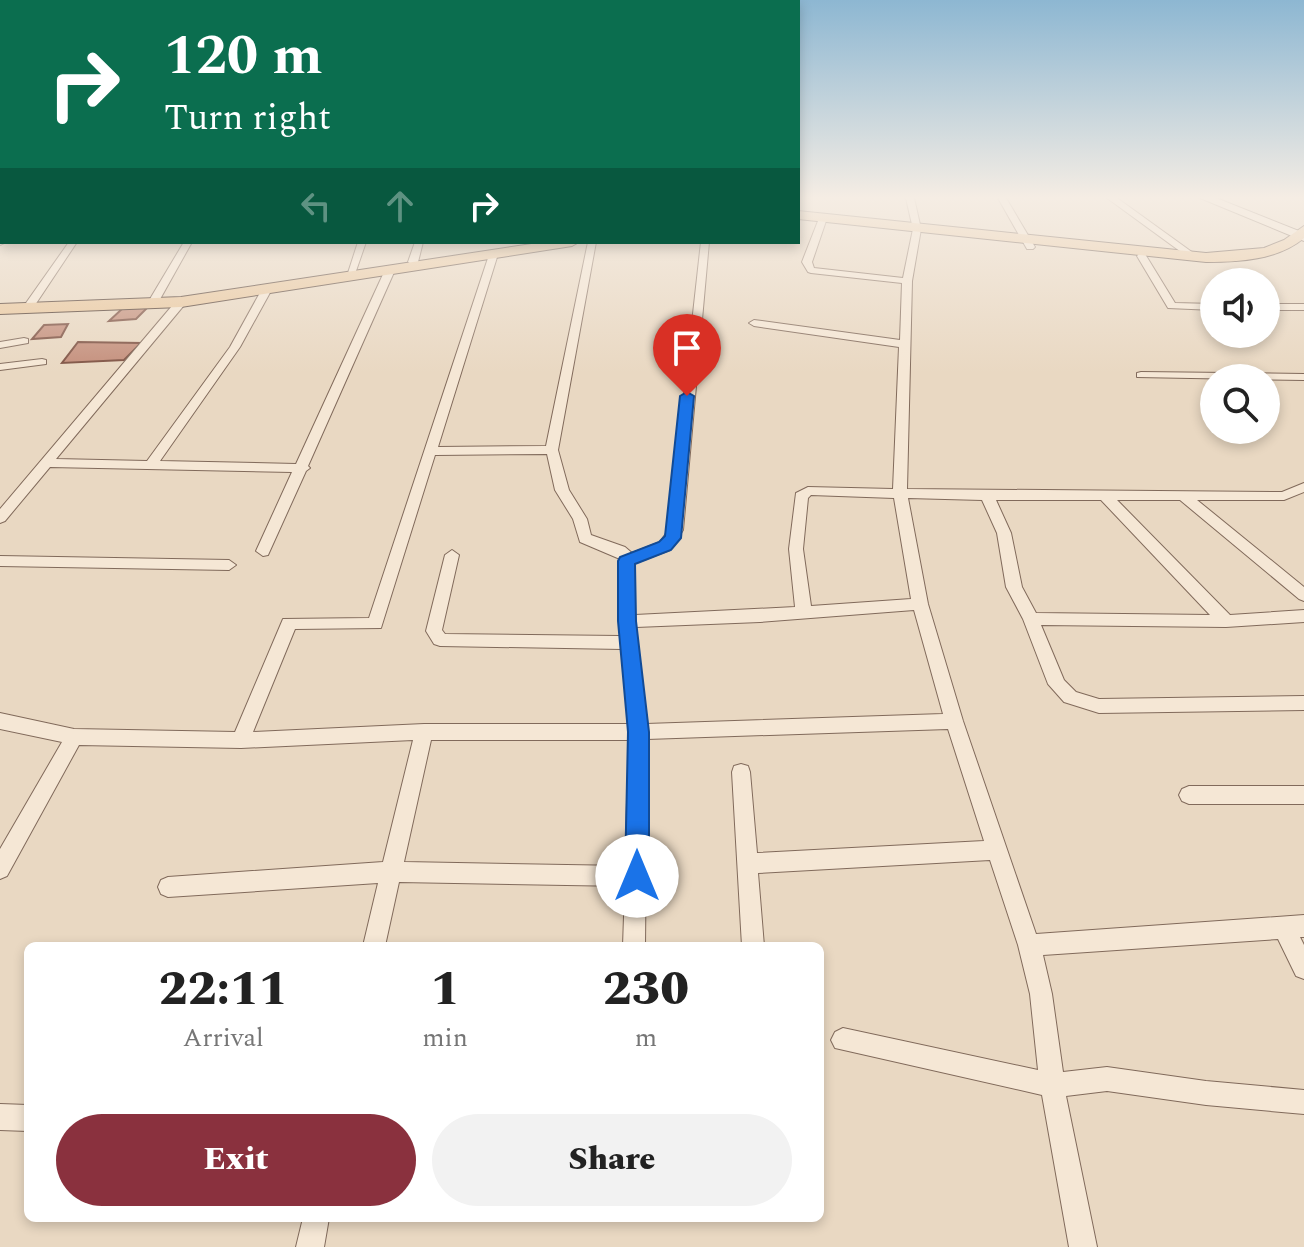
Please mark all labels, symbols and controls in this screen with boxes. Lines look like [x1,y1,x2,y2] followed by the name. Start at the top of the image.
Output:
[164,14,323,99] text: 120 m
[32,32,136,136] icon: right
[164,91,331,146] text: Turn right
[294,184,338,228] icon: left
[378,184,422,228] icon: ahead
[462,184,506,228] icon: right
[1200,268,1280,444] map controls
[1200,268,1280,348] button: sound
[653,314,721,396] pin
[665,326,709,370] icon: arrive
[1200,364,1280,444] button: search
[595,834,679,918] position arrow
[159,953,288,1026] text: 22:11
[431,953,460,1026] text: 1
[603,953,689,1026] text: 230
[183,1018,264,1058] text: Arrival
[422,1018,468,1058] text: min
[635,1018,657,1058] text: m
[56,1114,416,1206] button: Exit
[432,1114,792,1206] button: Share

